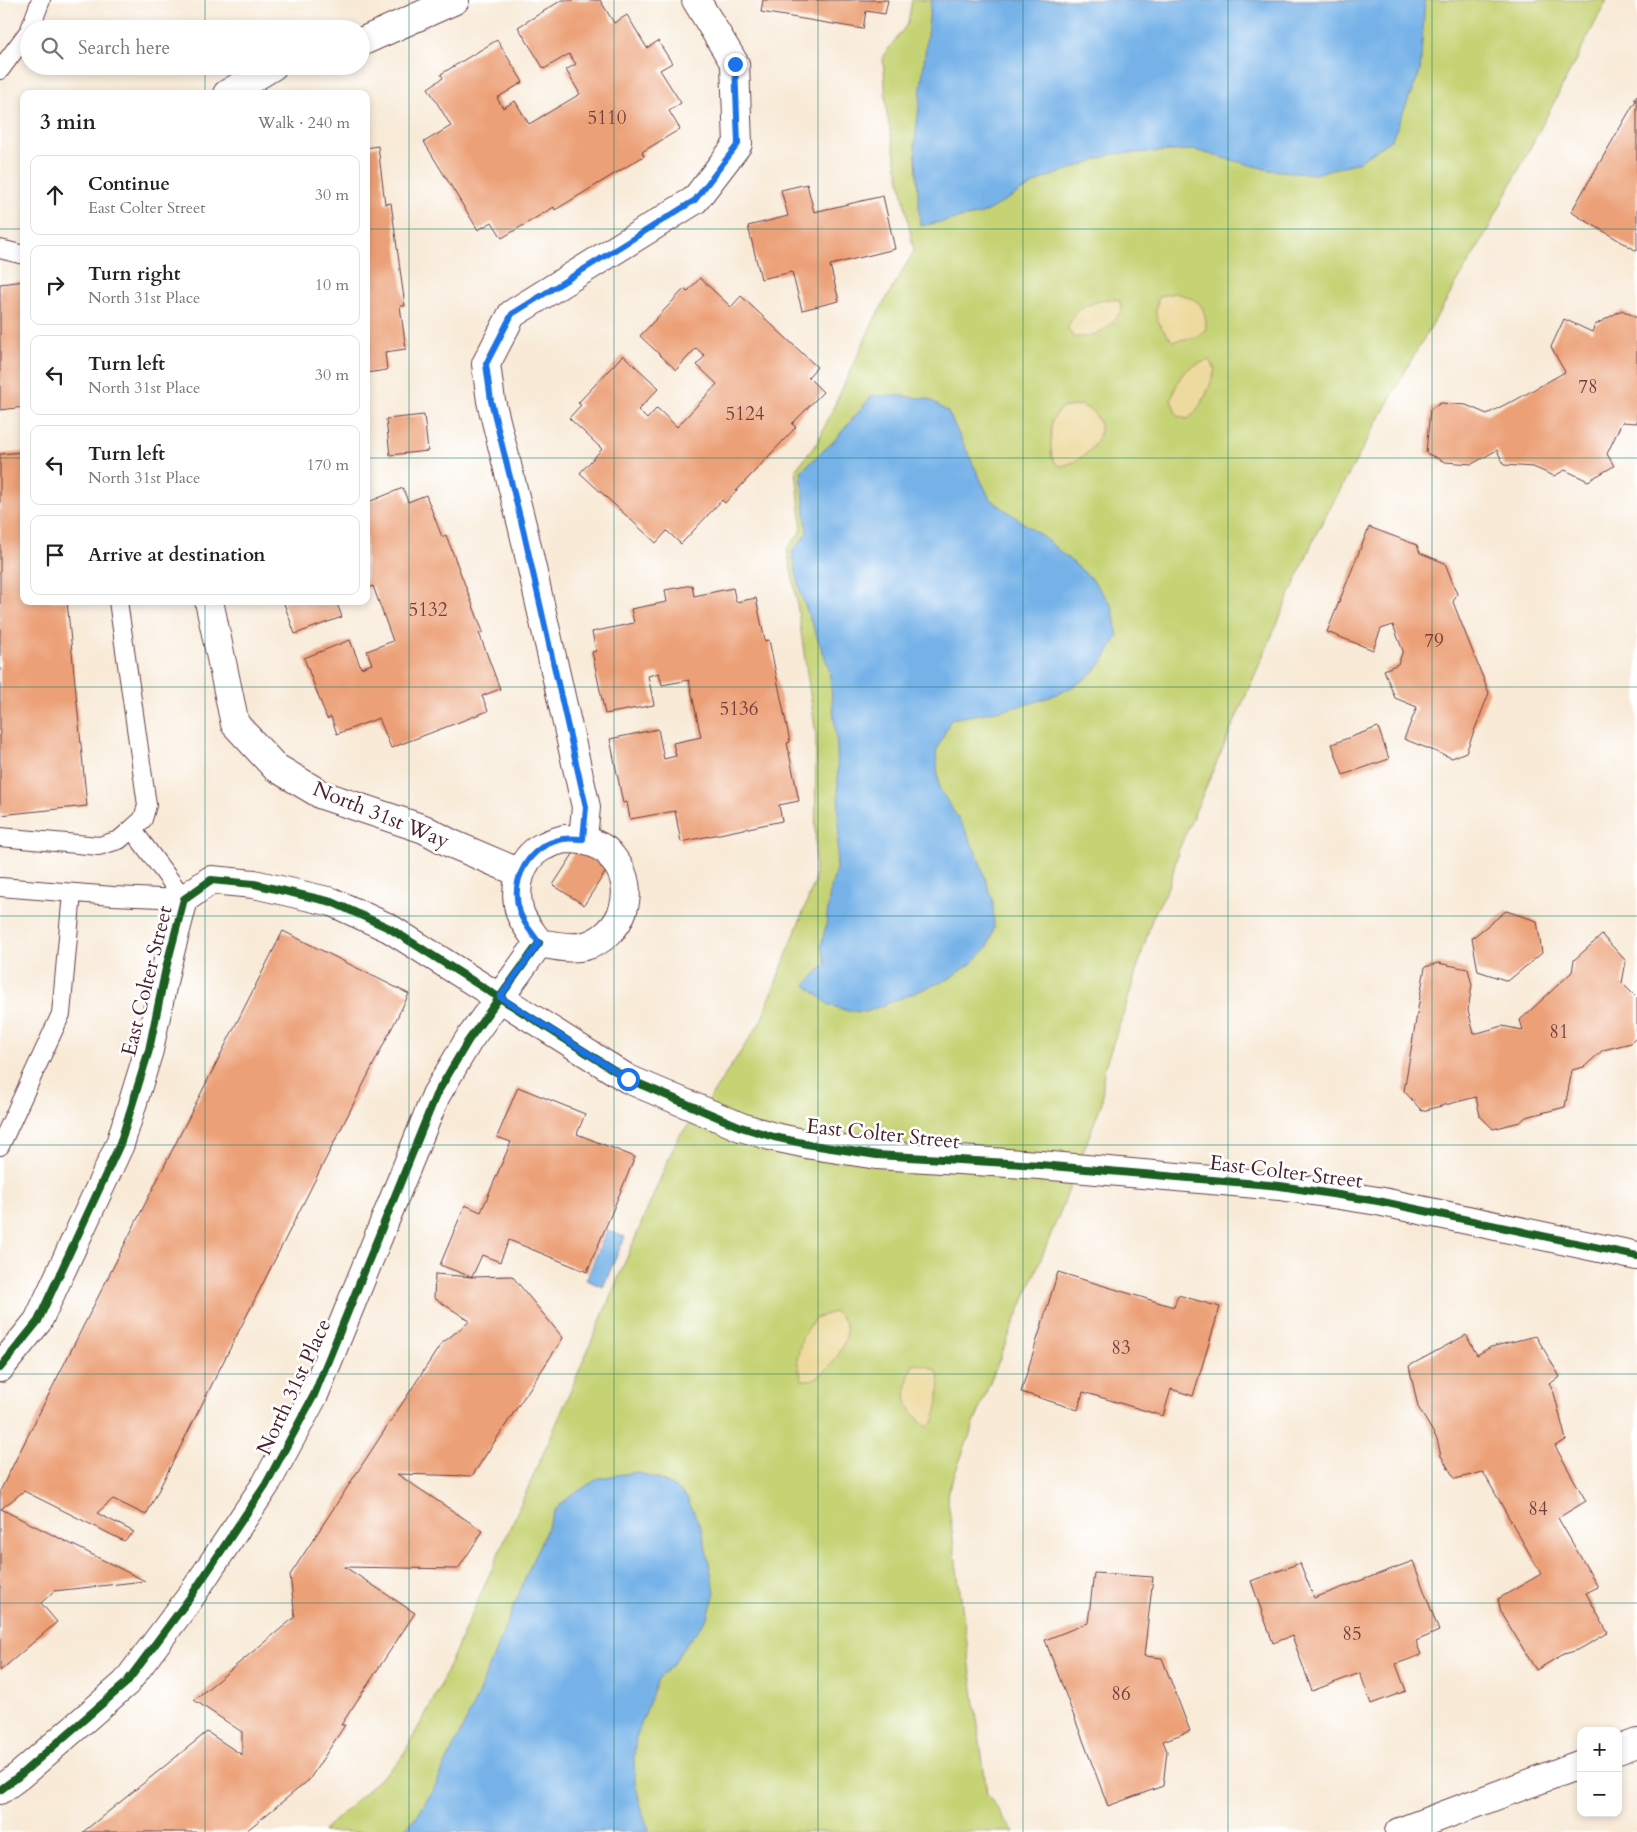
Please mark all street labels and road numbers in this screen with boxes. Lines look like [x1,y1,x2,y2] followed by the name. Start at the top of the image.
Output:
[308,774,454,856] street label: North 31st Way
[114,902,180,1059] street label: East Colter Street
[805,1112,961,1157] street label: East Colter Street
[1208,1148,1365,1196] street label: East Colter Street
[250,1314,338,1460] street label: North 31st Place

